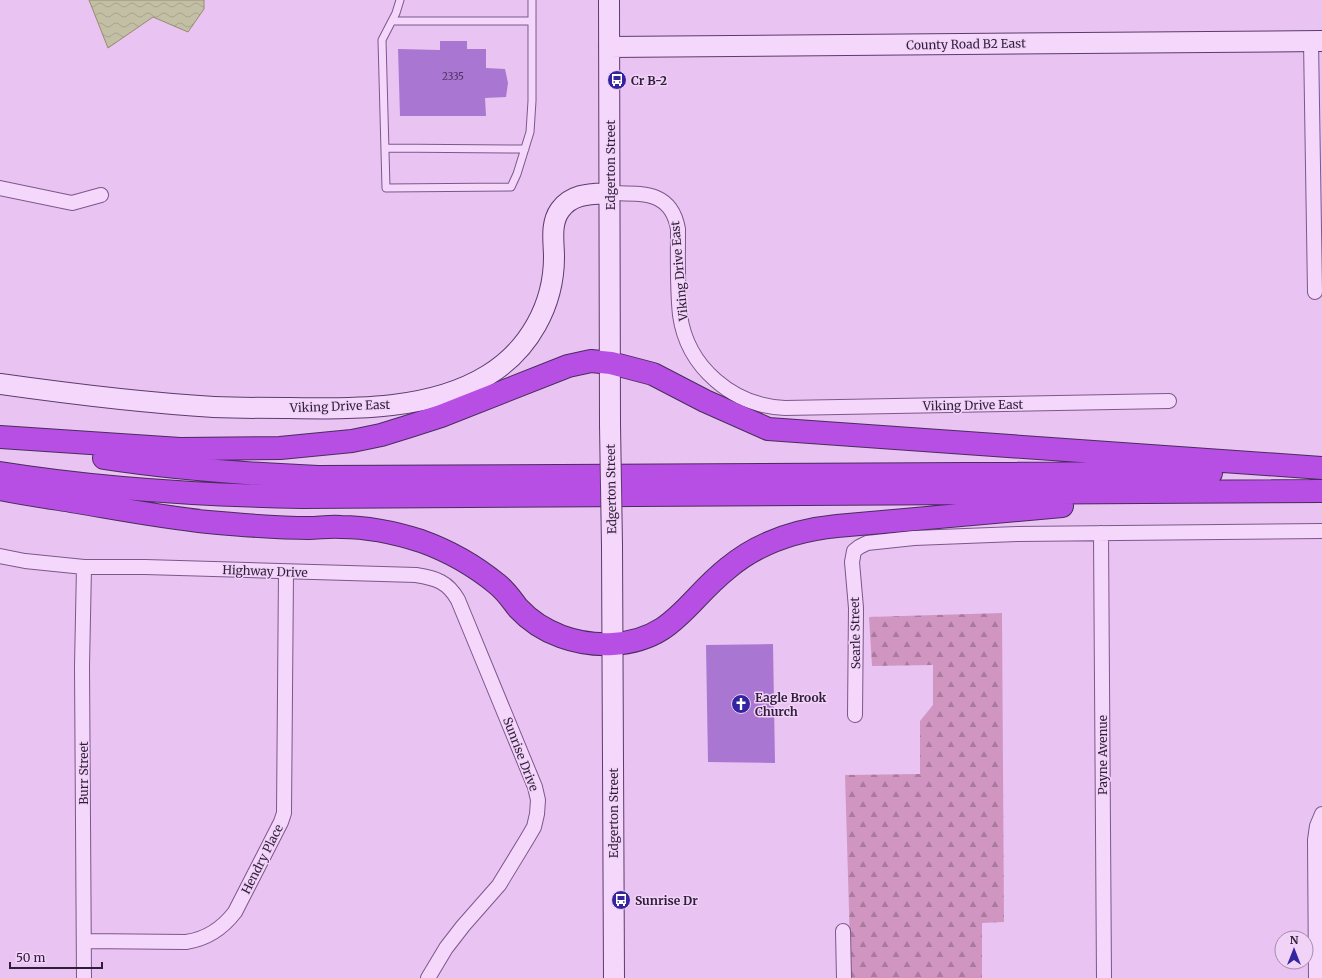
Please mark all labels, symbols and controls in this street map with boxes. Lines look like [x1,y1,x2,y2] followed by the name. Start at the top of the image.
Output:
[906,35,1026,53] street label: County Road B2 East
[606,69,628,91] bus stop icon: Cr B-2
[442,70,464,83] house number: 2335
[631,73,667,88] place label: Cr B-2
[603,120,618,210] street label: Edgerton Street
[667,220,691,323] street label: Viking Drive East
[289,397,391,415] street label: Viking Drive East
[922,397,1024,413] street label: Viking Drive East
[603,443,619,534] street label: Edgerton Street
[222,562,308,580] street label: Highway Drive
[847,596,863,669] street label: Searle Street
[755,690,827,719] place label: Eagle Brook Church
[730,693,752,715] church icon: Eagle Brook Church
[500,715,542,793] street label: Sunrise Drive
[1095,715,1110,795] street label: Payne Avenue
[76,741,91,805] street label: Burr Street
[606,768,621,858] street label: Edgerton Street
[238,822,286,896] street label: Hendry Place
[610,889,632,911] bus stop icon: Sunrise Dr
[635,893,698,908] place label: Sunrise Dr
[1274,930,1314,970] north arrow
[1290,933,1299,947] text: N
[10,944,102,970] scale bar
[16,950,45,965] text: 50 m

